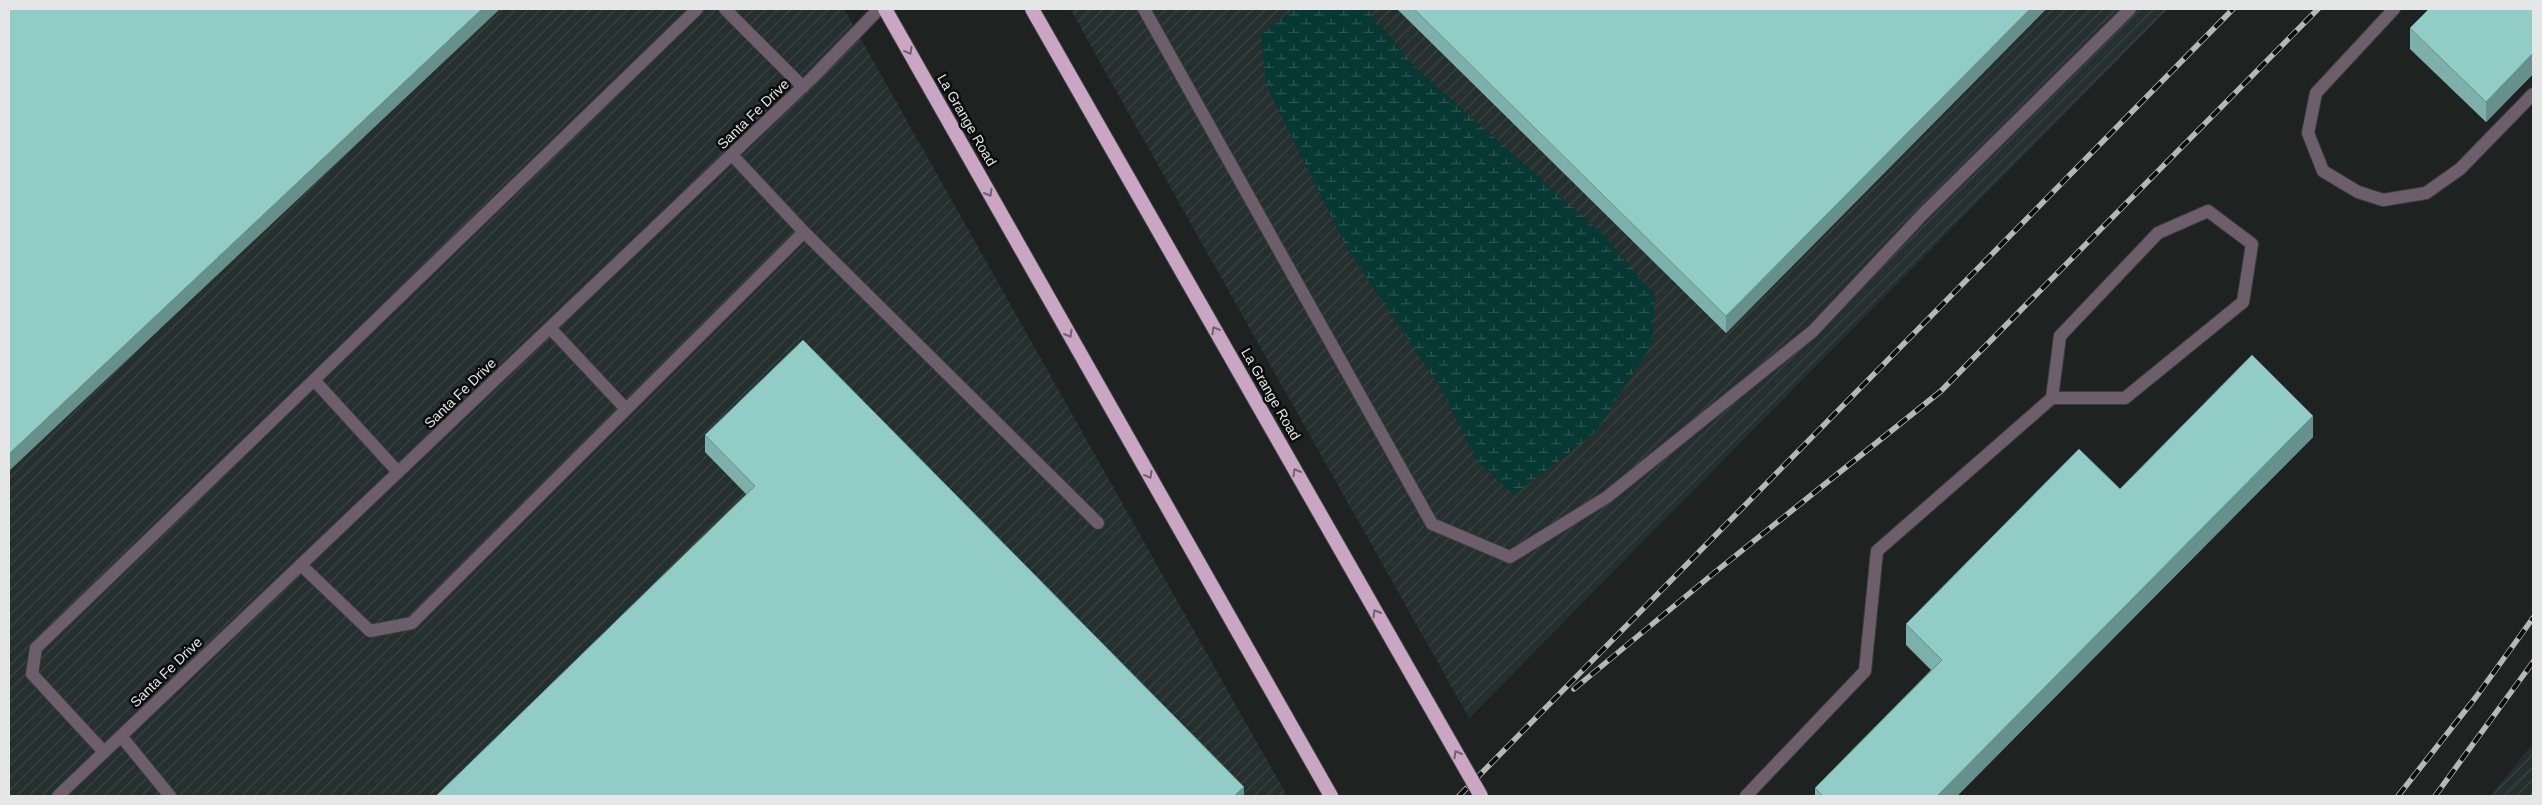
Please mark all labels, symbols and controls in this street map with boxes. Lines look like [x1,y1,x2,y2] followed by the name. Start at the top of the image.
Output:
[903,46,913,55] one-way arrow
[934,71,1000,169] street label: La Grange Road
[714,76,792,152] street label: Santa Fe Drive
[983,187,993,196] one-way arrow
[1212,327,1222,336] one-way arrow
[1063,329,1073,338] one-way arrow
[1238,345,1304,443] street label: La Grange Road
[421,355,499,431] street label: Santa Fe Drive
[1292,468,1302,477] one-way arrow
[1143,470,1153,479] one-way arrow
[1373,609,1383,618] one-way arrow
[127,634,205,710] street label: Santa Fe Drive
[1453,750,1463,759] one-way arrow

